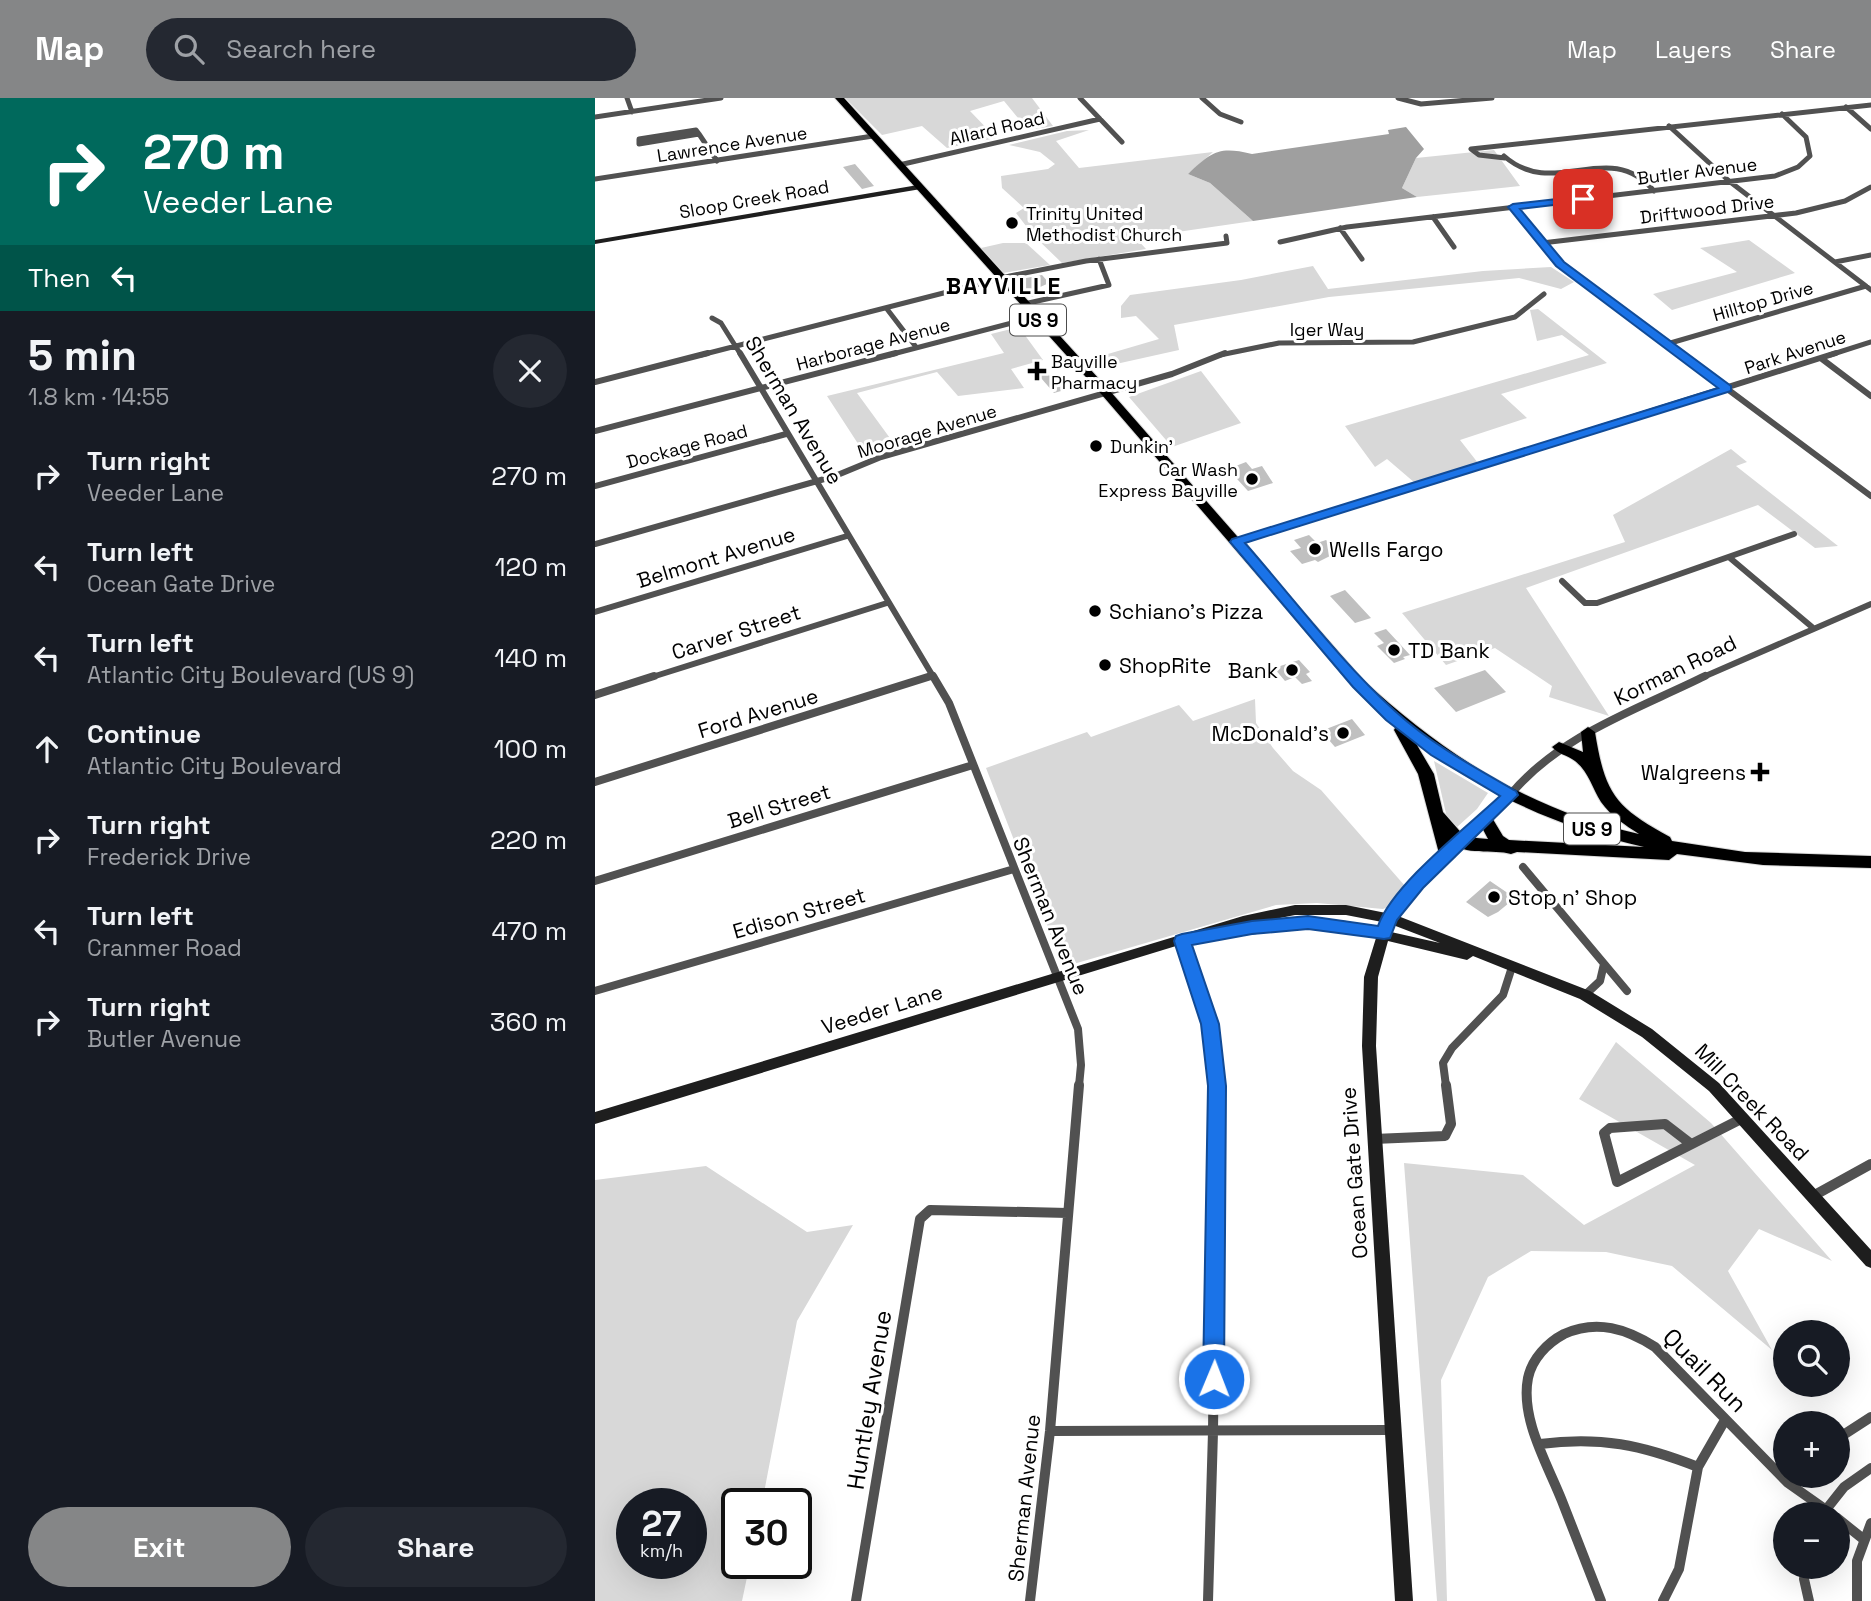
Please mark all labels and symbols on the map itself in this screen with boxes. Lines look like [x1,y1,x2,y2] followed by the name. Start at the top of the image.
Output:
[947,106,1047,150] street label: Allard Road
[655,121,809,167] street label: Lawrence Avenue
[1636,152,1758,190] street label: Butler Avenue
[1553,169,1613,229] pin
[677,175,831,223] street label: Sloop Creek Road
[1639,189,1775,229] street label: Driftwood Drive
[1026,202,1182,246] place label: Trinity United Methodist Church
[1004,215,1020,231] marker: Trinity United Methodist Church
[946,271,1062,301] district label: BAYVILLE
[1710,276,1816,326] street label: Hilltop Drive
[1010,304,1066,336] road number: US 9
[794,312,952,376] street label: Harborage Avenue
[1290,318,1364,341] street label: Iger Way
[1741,325,1849,379] street label: Park Avenue
[739,331,849,489] street label: Sherman Avenue
[1051,350,1137,394] place label: Bayville Pharmacy
[1029,363,1045,379] marker: Bayville Pharmacy
[855,399,999,463] street label: Moorage Avenue
[624,419,750,473] street label: Dockage Road
[1110,435,1173,458] place label: Dunkin'
[1088,438,1104,454] marker: Dunkin'
[1098,458,1238,502] place label: Car Wash Express Bayville
[1244,471,1260,487] marker: Car Wash Express Bayville
[634,520,798,594] street label: Belmont Avenue
[1329,536,1444,563] place label: Wells Fargo
[1307,541,1323,557] marker: Wells Fargo
[668,598,804,666] street label: Carver Street
[1109,598,1263,625] place label: Schiano's Pizza
[1087,603,1103,619] marker: Schiano's Pizza
[1609,629,1741,711] street label: Korman Road
[1408,637,1490,664] place label: TD Bank
[1386,642,1402,658] marker: TD Bank
[1119,652,1211,679] place label: ShopRite
[1097,657,1113,673] marker: ShopRite
[1228,657,1278,684] place label: Bank
[1284,662,1300,678] marker: Bank
[695,682,821,744] street label: Ford Avenue
[1211,720,1329,747] place label: McDonald's
[1335,725,1351,741] marker: McDonald's
[1641,759,1746,786] place label: Walgreens
[1752,764,1768,780] marker: Walgreens
[724,778,834,834] street label: Bell Street
[1564,814,1620,844] road number: US 9
[1007,833,1095,999] street label: Sherman Avenue
[729,881,869,945] street label: Edison Street
[1508,884,1637,911] place label: Stop n' Shop
[1486,889,1502,905] marker: Stop n' Shop
[818,978,946,1040] street label: Veeder Lane
[1689,1038,1815,1166] street label: Mill Creek Road
[1335,1086,1373,1260] street label: Ocean Gate Drive
[840,1308,898,1492] street label: Huntley Avenue
[1656,1321,1754,1419] street label: Quail Run
[1177,1342,1251,1416] position arrow
[1002,1413,1046,1583] street label: Sherman Avenue
[721,1488,812,1579] speed limit sign: 30

